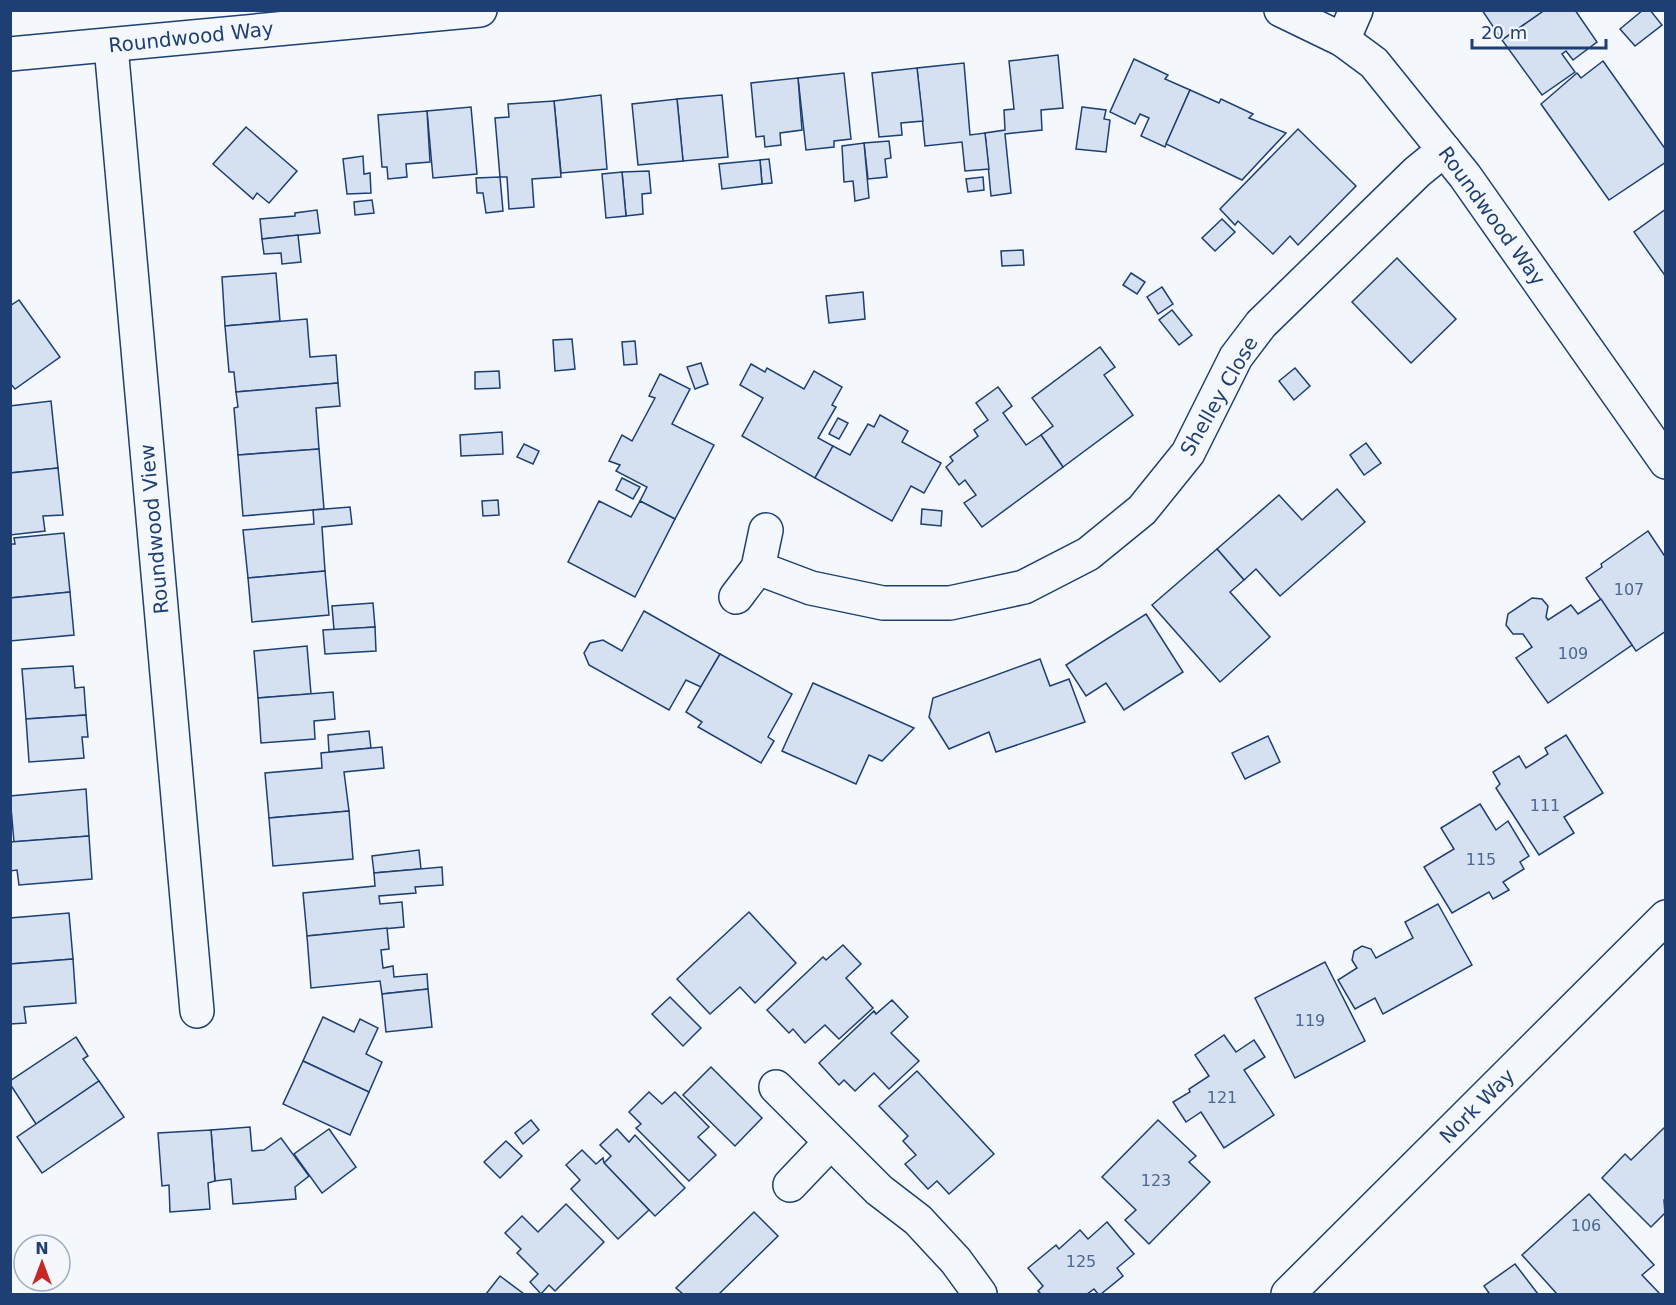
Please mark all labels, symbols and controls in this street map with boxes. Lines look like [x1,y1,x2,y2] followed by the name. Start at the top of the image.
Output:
[1472,12,1606,50] scale bar
[107,16,275,58] street label: Roundwood Way
[1481,22,1527,43] text: 20 m
[1434,142,1551,290] street label: Roundwood Way
[1175,332,1263,460] street label: Shelley Close
[135,443,173,615] street label: Roundwood View
[1614,580,1644,599] house number: 107
[1558,644,1588,663] house number: 109
[1530,796,1560,815] house number: 111
[1466,850,1496,869] house number: 115
[1295,1011,1325,1030] house number: 119
[1435,1063,1520,1148] street label: Nork Way
[1207,1088,1237,1107] house number: 121
[1141,1171,1171,1190] house number: 123
[1571,1216,1601,1235] house number: 106
[12,1233,72,1293] north arrow
[35,1239,49,1258] text: N
[1066,1252,1096,1271] house number: 125

